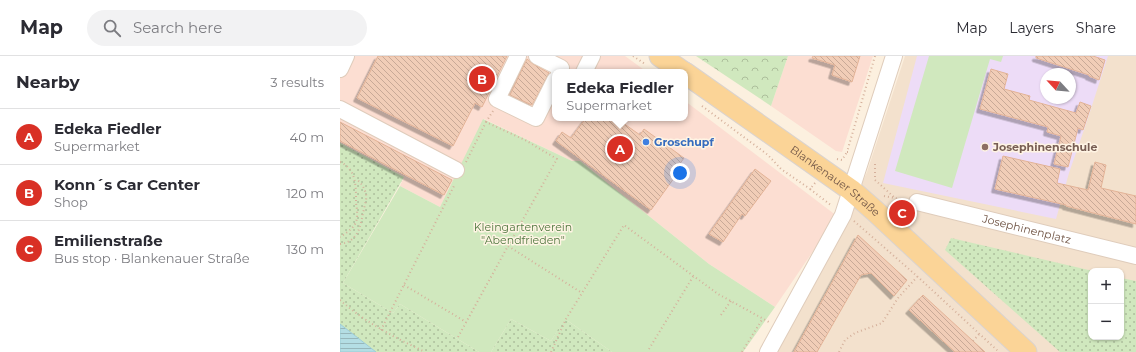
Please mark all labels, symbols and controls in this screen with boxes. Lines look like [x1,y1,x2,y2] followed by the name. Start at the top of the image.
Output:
[87,10,367,46] search box
[20,16,63,39] text: Map
[101,17,123,39] icon: search
[133,18,222,37] text: Search here
[956,19,987,37] text: Map
[1009,19,1054,37] text: Layers
[1076,19,1116,37] text: Share
[469,64,495,94] pin: B
[1040,68,1076,104] north arrow
[552,69,688,121] popup
[16,72,80,92] text: Nearby
[270,74,324,90] text: 3 results
[566,78,674,97] text: Edeka Fiedler
[566,97,652,113] text: Supermarket
[54,119,161,138] text: Edeka Fiedler
[24,129,34,145] text: A
[290,129,324,145] text: 40 m
[607,134,633,164] pin: A
[654,135,714,149] place label: Groschupf
[641,137,651,147] marker: Groschupf
[54,138,140,154] text: Supermarket
[992,140,1097,154] place label: Josephinenschule
[788,142,883,220] street label: Blankenauer Straße
[980,142,990,152] marker: Josephinenschule
[670,163,690,183] your location
[54,175,200,194] text: Konn´s Car Center
[24,185,34,201] text: B
[286,185,324,201] text: 120 m
[54,194,88,210] text: Shop
[889,198,915,228] pin: C
[980,211,1073,247] street label: Josephinenplatz
[474,220,572,247] park label: Kleingartenverein "Abendfrieden"
[54,231,163,250] text: Emilienstraße
[24,241,34,257] text: C
[286,241,324,257] text: 130 m
[54,250,250,266] text: Bus stop · Blankenauer Straße
[1088,268,1124,340] map controls
[1088,268,1124,304] button: +
[1088,304,1124,340] button: −

